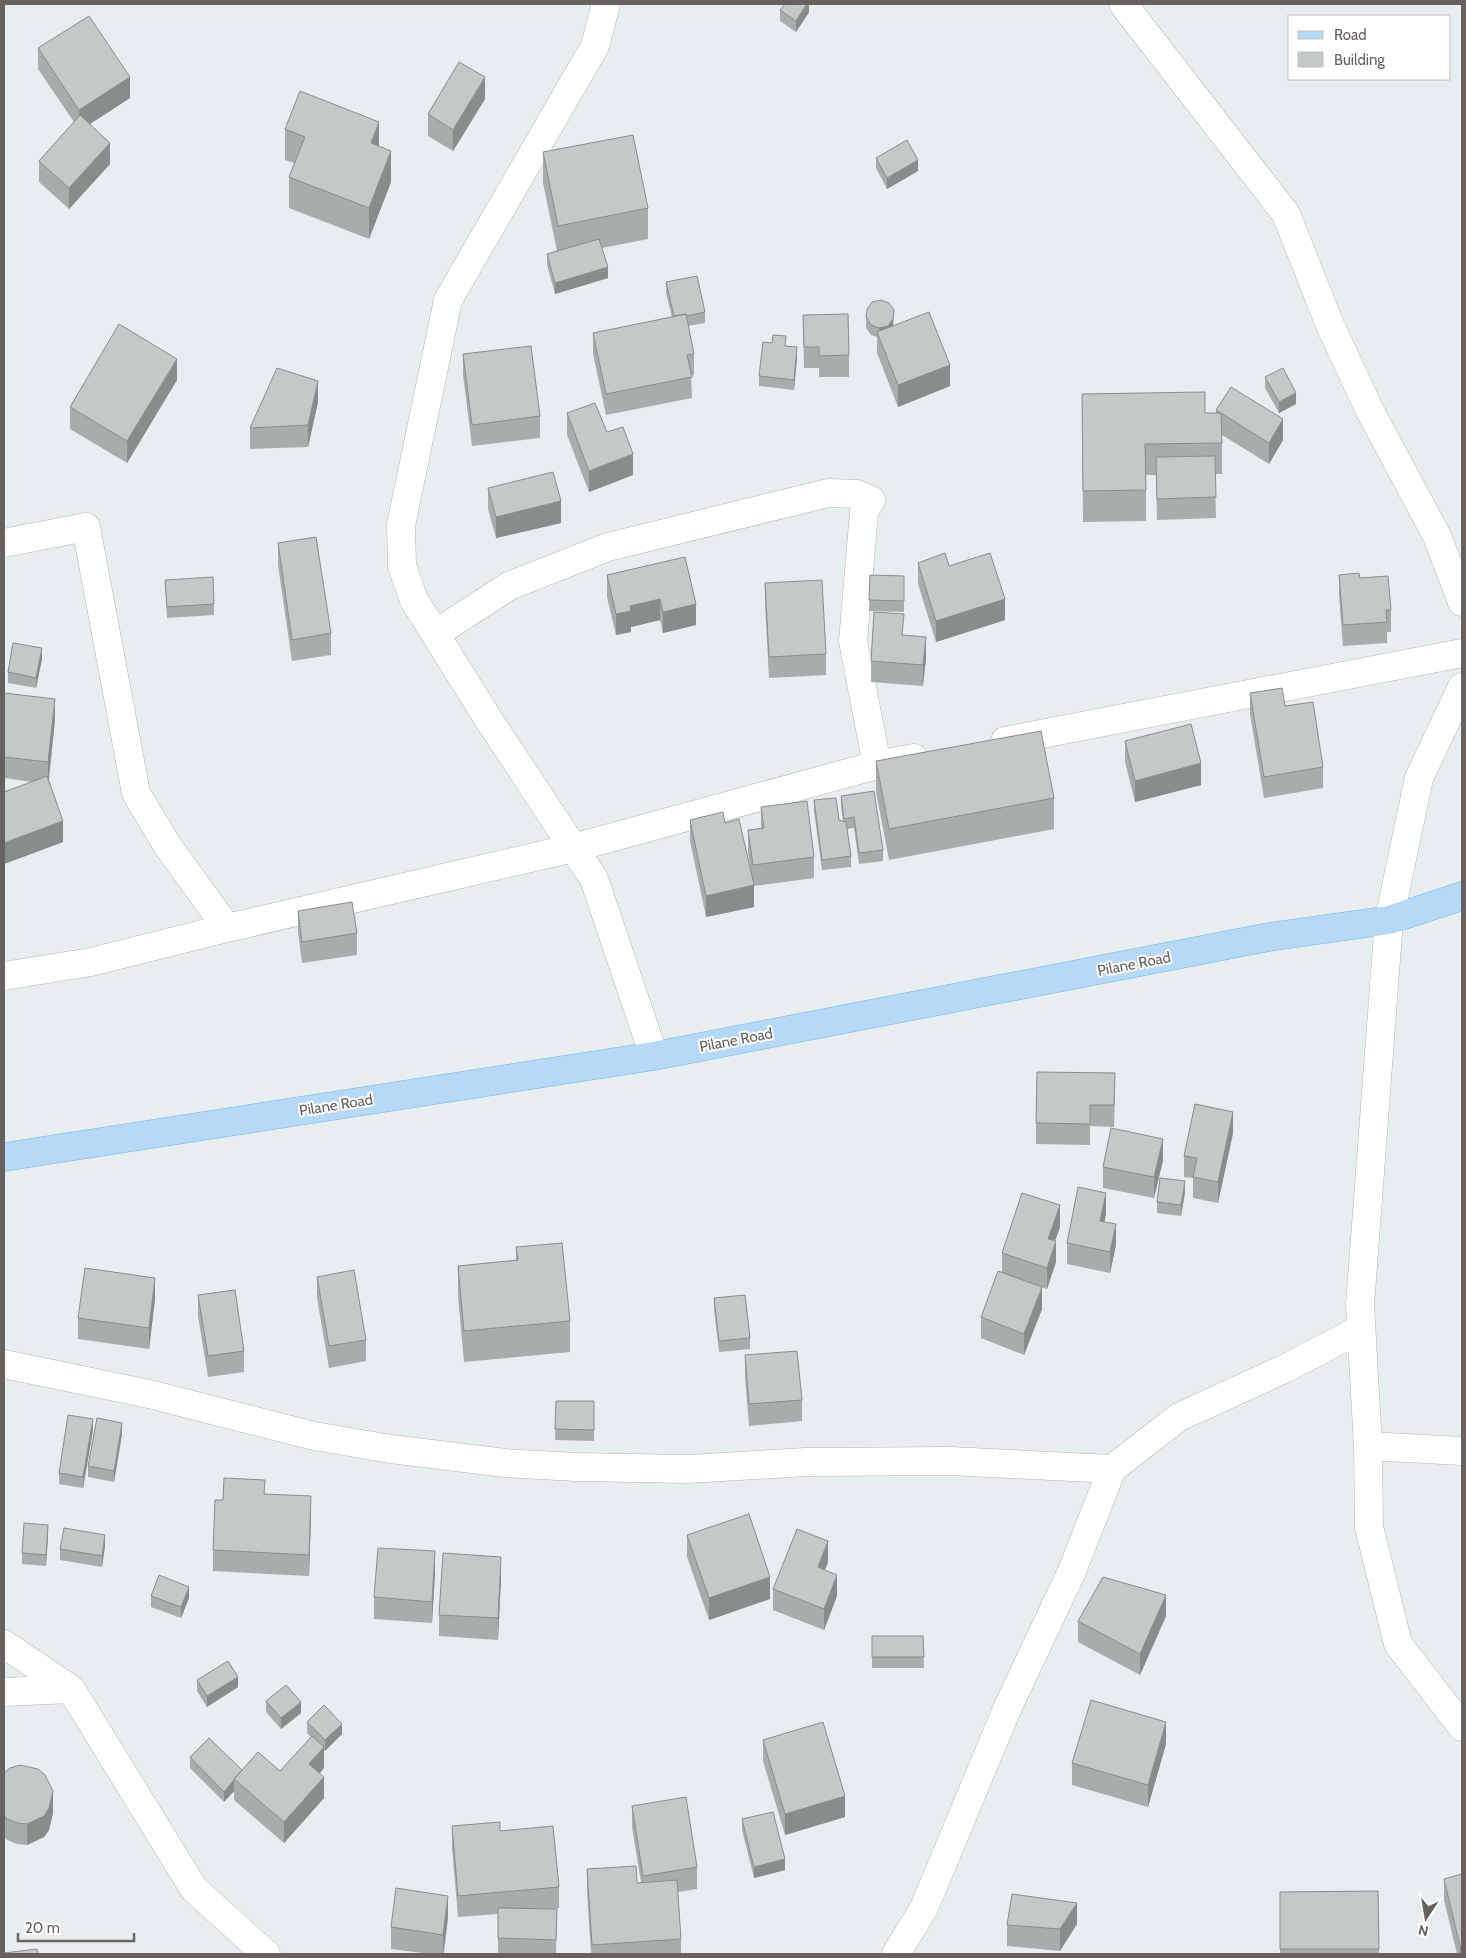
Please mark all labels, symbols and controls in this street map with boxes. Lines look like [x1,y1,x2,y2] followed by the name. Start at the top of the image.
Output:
[1288,15,1451,80] legend
[1334,26,1367,44] text: Road
[1334,51,1385,69] text: Building
[1096,948,1172,980] street label: Pilane Road
[698,1024,774,1056] street label: Pilane Road
[298,1090,374,1120] street label: Pilane Road
[1401,1893,1451,1943] north arrow
[18,1910,134,1942] scale bar
[25,1919,60,1937] text: 20 m
[1417,1921,1430,1941] text: N

